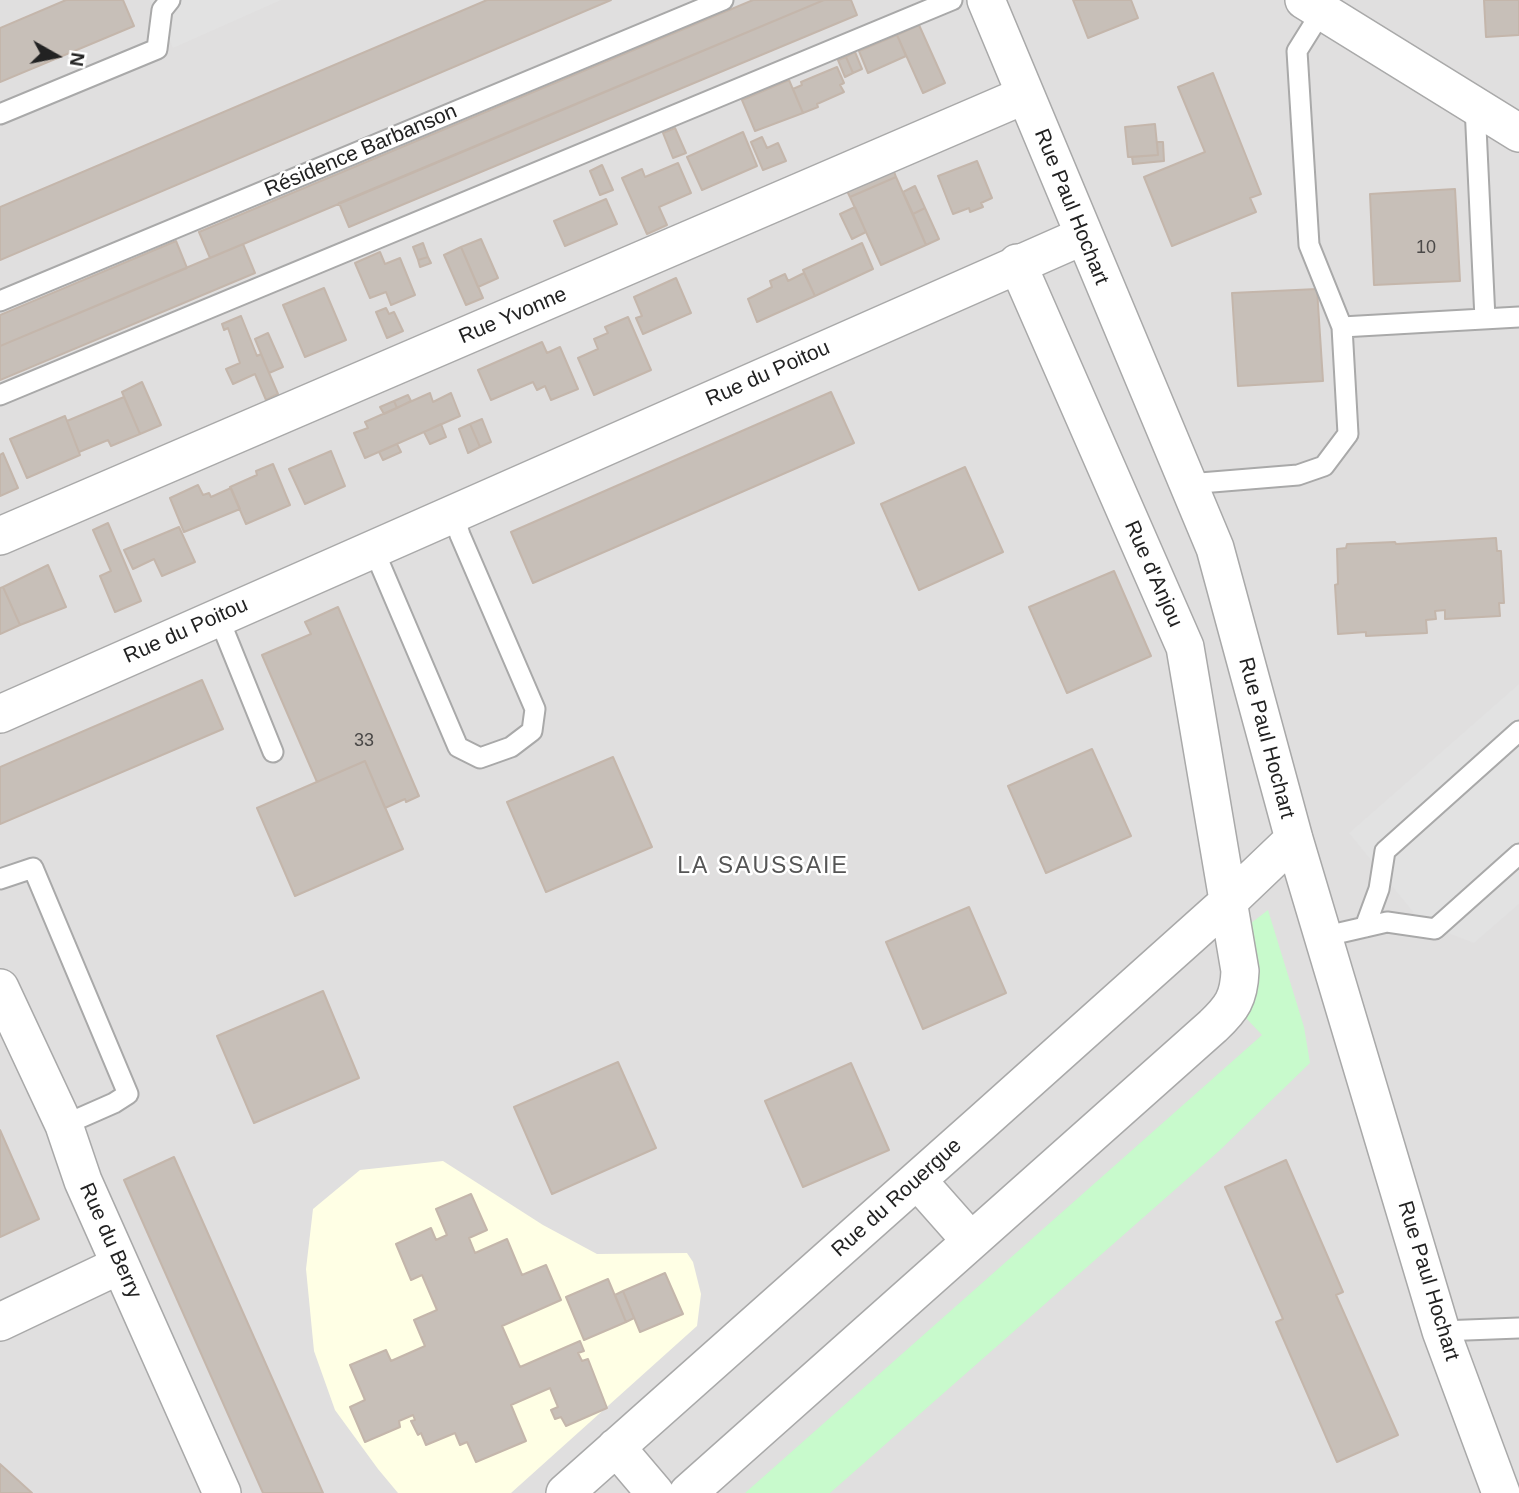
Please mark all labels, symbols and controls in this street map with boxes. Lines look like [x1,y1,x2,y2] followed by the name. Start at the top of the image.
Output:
[21,21,91,91] north arrow
[66,51,89,68] text: N
[261,99,461,203] street label: Résidence Barbanson
[1028,125,1114,289] street label: Rue Paul Hochart
[1416,237,1436,259] house number: 10
[455,282,571,350] street label: Rue Yvonne
[702,335,834,413] street label: Rue du Poitou
[1118,517,1188,631] street label: Rue d'Anjou
[120,592,252,670] street label: Rue du Poitou
[1232,655,1300,821] street label: Rue Paul Hochart
[354,730,374,752] house number: 33
[679,853,847,881] district label: LA SAUSSAIE
[827,1133,967,1263] street label: Rue du Rouergue
[73,1179,147,1303] street label: Rue du Berry
[1392,1198,1464,1364] street label: Rue Paul Hochart

